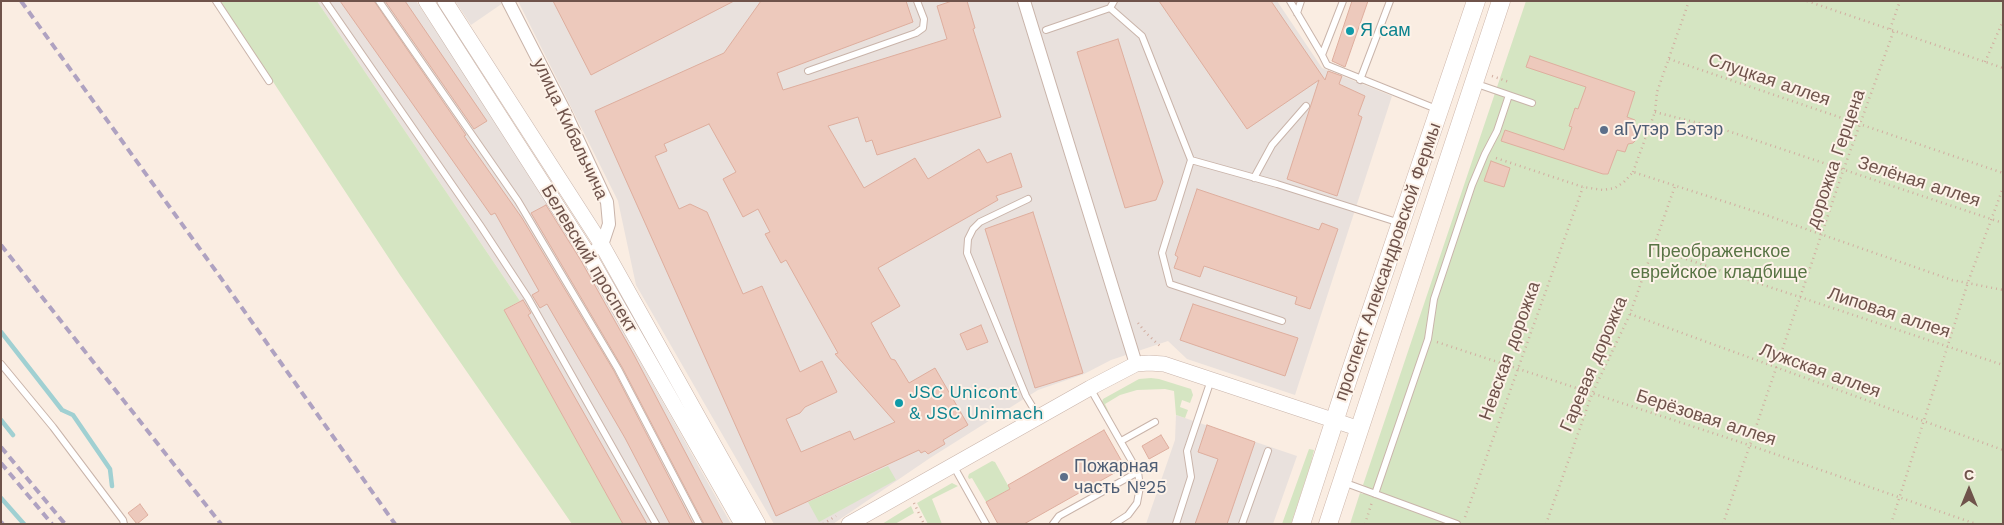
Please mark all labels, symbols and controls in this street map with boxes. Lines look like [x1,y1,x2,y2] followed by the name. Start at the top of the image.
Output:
[1360,20,1411,42] place label: Я сам
[1344,25,1356,37] marker: Я сам
[1705,49,1833,111] street label: Слуцкая аллея
[528,55,612,203] street label: улица Кибальчича
[1802,87,1870,231] street label: дорожка Герцена
[1614,119,1723,141] place label: аГутэр Бэтэр
[1330,120,1446,404] street label: проспект Александровской Фермы
[1598,124,1610,136] marker: аГутэр Бэтэр
[1855,152,1983,212] street label: Зелёная аллея
[536,181,642,337] street label: Белевский проспект
[1631,241,1807,284] park label: Преображенское еврейское кладбище
[1475,279,1545,423] street label: Невская дорожка
[1825,283,1953,343] street label: Липовая аллея
[1556,293,1632,435] street label: Гаревая дорожка
[1757,339,1883,403] street label: Лужская аллея
[909,382,1044,424] place label: JSC Unicont & JSC Unimach
[1633,385,1779,451] street label: Берёзовая аллея
[893,397,905,409] marker: JSC Unicont & JSC Unimach
[1074,456,1167,498] place label: Пожарная часть №25
[1944,465,1994,515] north arrow
[1964,467,1974,483] text: С
[1058,471,1070,483] marker: Пожарная часть №25

